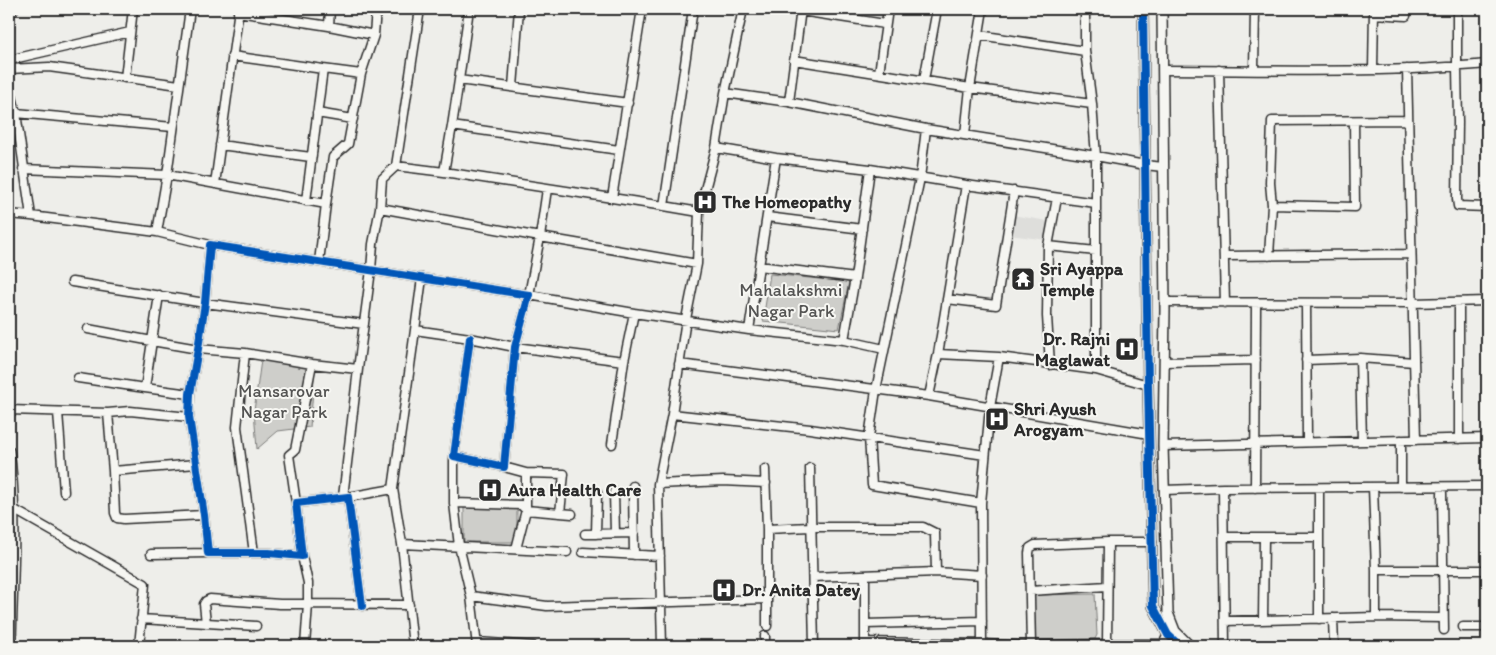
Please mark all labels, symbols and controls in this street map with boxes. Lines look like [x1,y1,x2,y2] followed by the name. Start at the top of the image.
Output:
[692,189,718,215] hospital icon: The Homeopathy
[721,191,852,213] place label: The Homeopathy
[1039,258,1124,301] place label: Sri Ayappa Temple
[1010,266,1036,292] temple icon: Sri Ayappa Temple
[740,279,842,322] park label: Mahalakshmi Nagar Park
[1035,328,1110,371] place label: Dr. Rajni Maglawat
[1114,336,1140,362] hospital icon: Dr. Rajni Maglawat
[238,380,330,423] park label: Mansarovar Nagar Park
[1013,398,1097,441] place label: Shri Ayush Arogyam
[984,406,1010,432] hospital icon: Shri Ayush Arogyam
[477,477,503,503] hospital icon: Aura Health Care
[507,479,642,501] place label: Aura Health Care
[711,577,737,603] hospital icon: Dr. Anita Datey
[742,579,861,601] place label: Dr. Anita Datey

